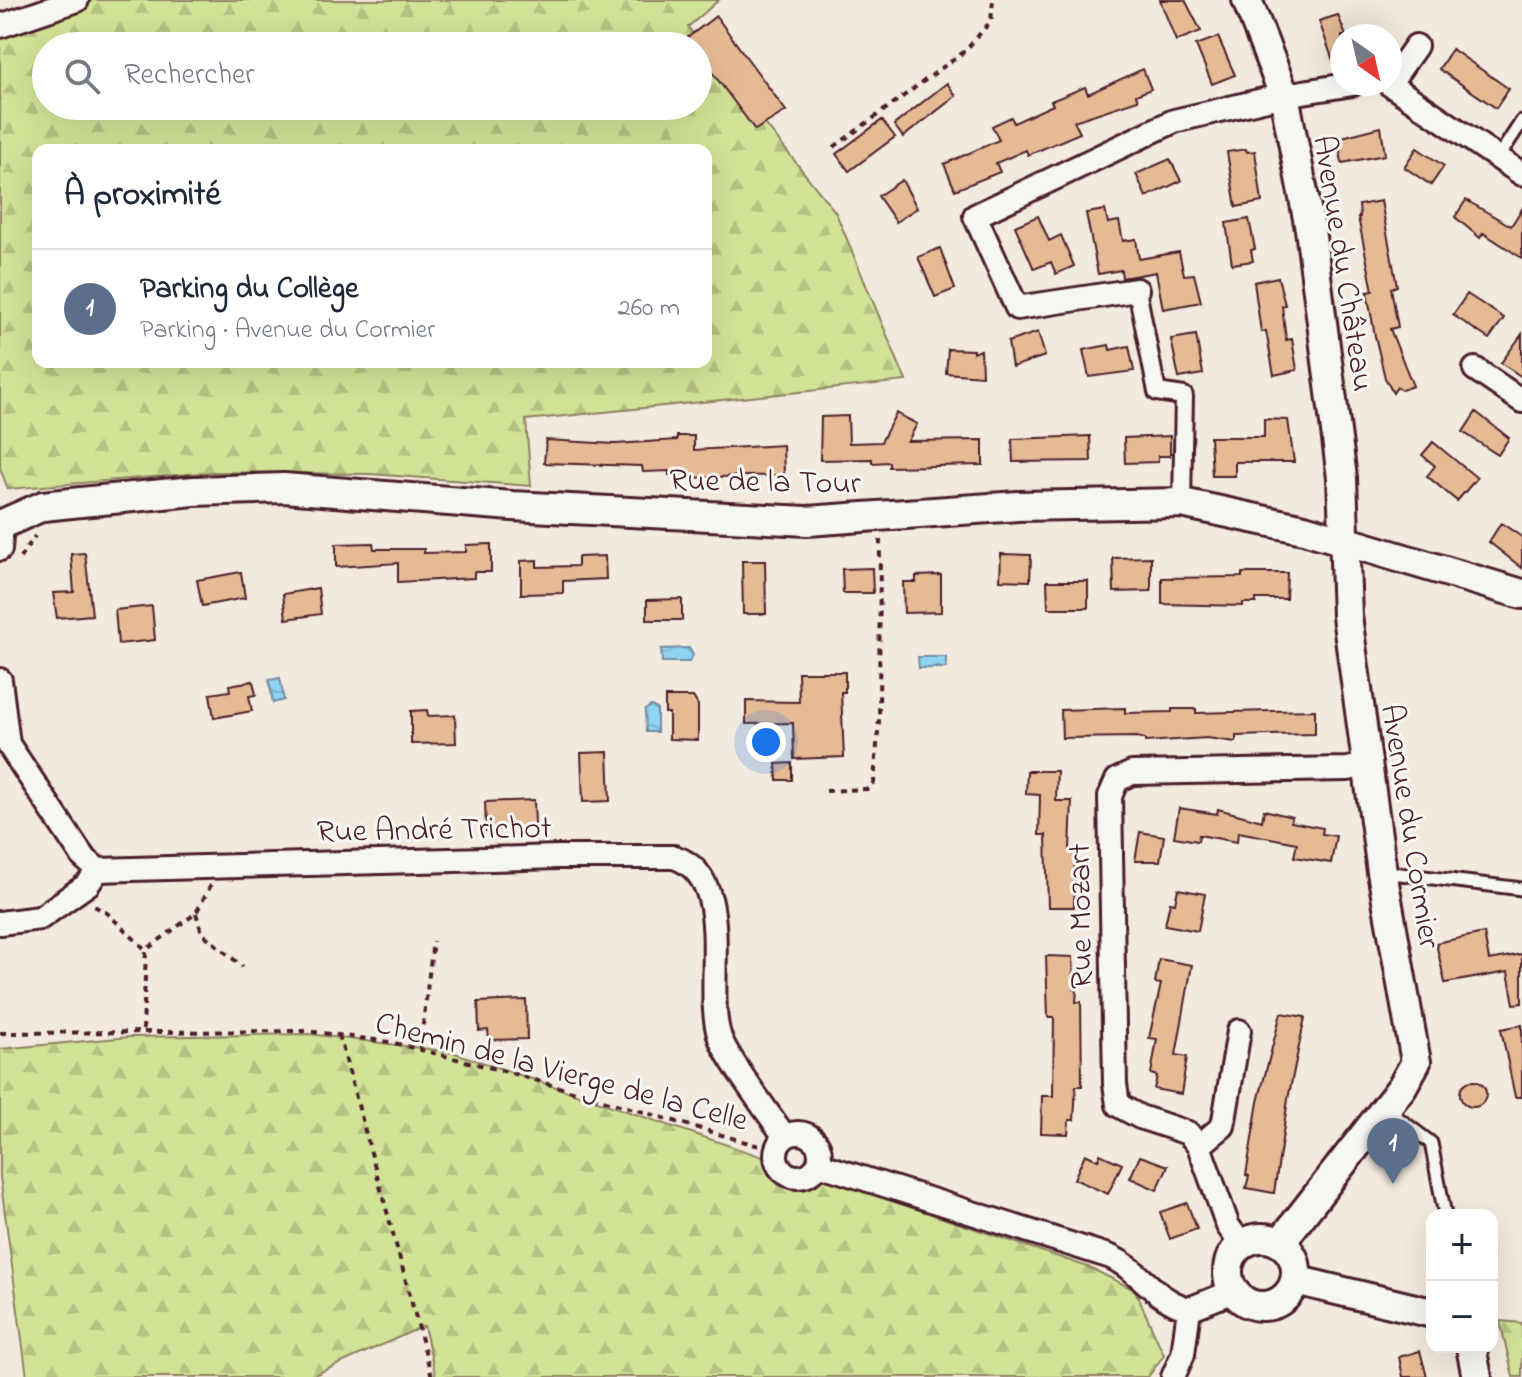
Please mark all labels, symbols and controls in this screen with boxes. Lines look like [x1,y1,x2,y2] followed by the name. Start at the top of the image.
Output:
[1330,24,1402,96] north arrow
[32,32,712,120] search box
[60,54,104,98] icon: search
[124,54,255,98] text: Rechercher
[1298,132,1385,395] street label: Avenue du Château
[64,171,221,221] text: À proximité
[140,268,358,312] text: Parking du Collège
[86,290,94,328] text: 1
[618,290,680,328] text: 260 m
[140,312,435,350] text: Parking · Avenue du Cormier
[669,458,861,509] street label: Rue de la Tour
[1366,701,1451,952] street label: Avenue du Cormier
[746,722,786,762] your location
[316,806,552,857] street label: Rue André Trichot
[1058,842,1107,989] street label: Rue Mozart
[370,1001,753,1146] street label: Chemin de la Vierge de la Celle
[1367,1118,1419,1184] pin: 1
[1426,1209,1498,1353] map controls
[1426,1209,1498,1281] button: +
[1426,1281,1498,1353] button: −

